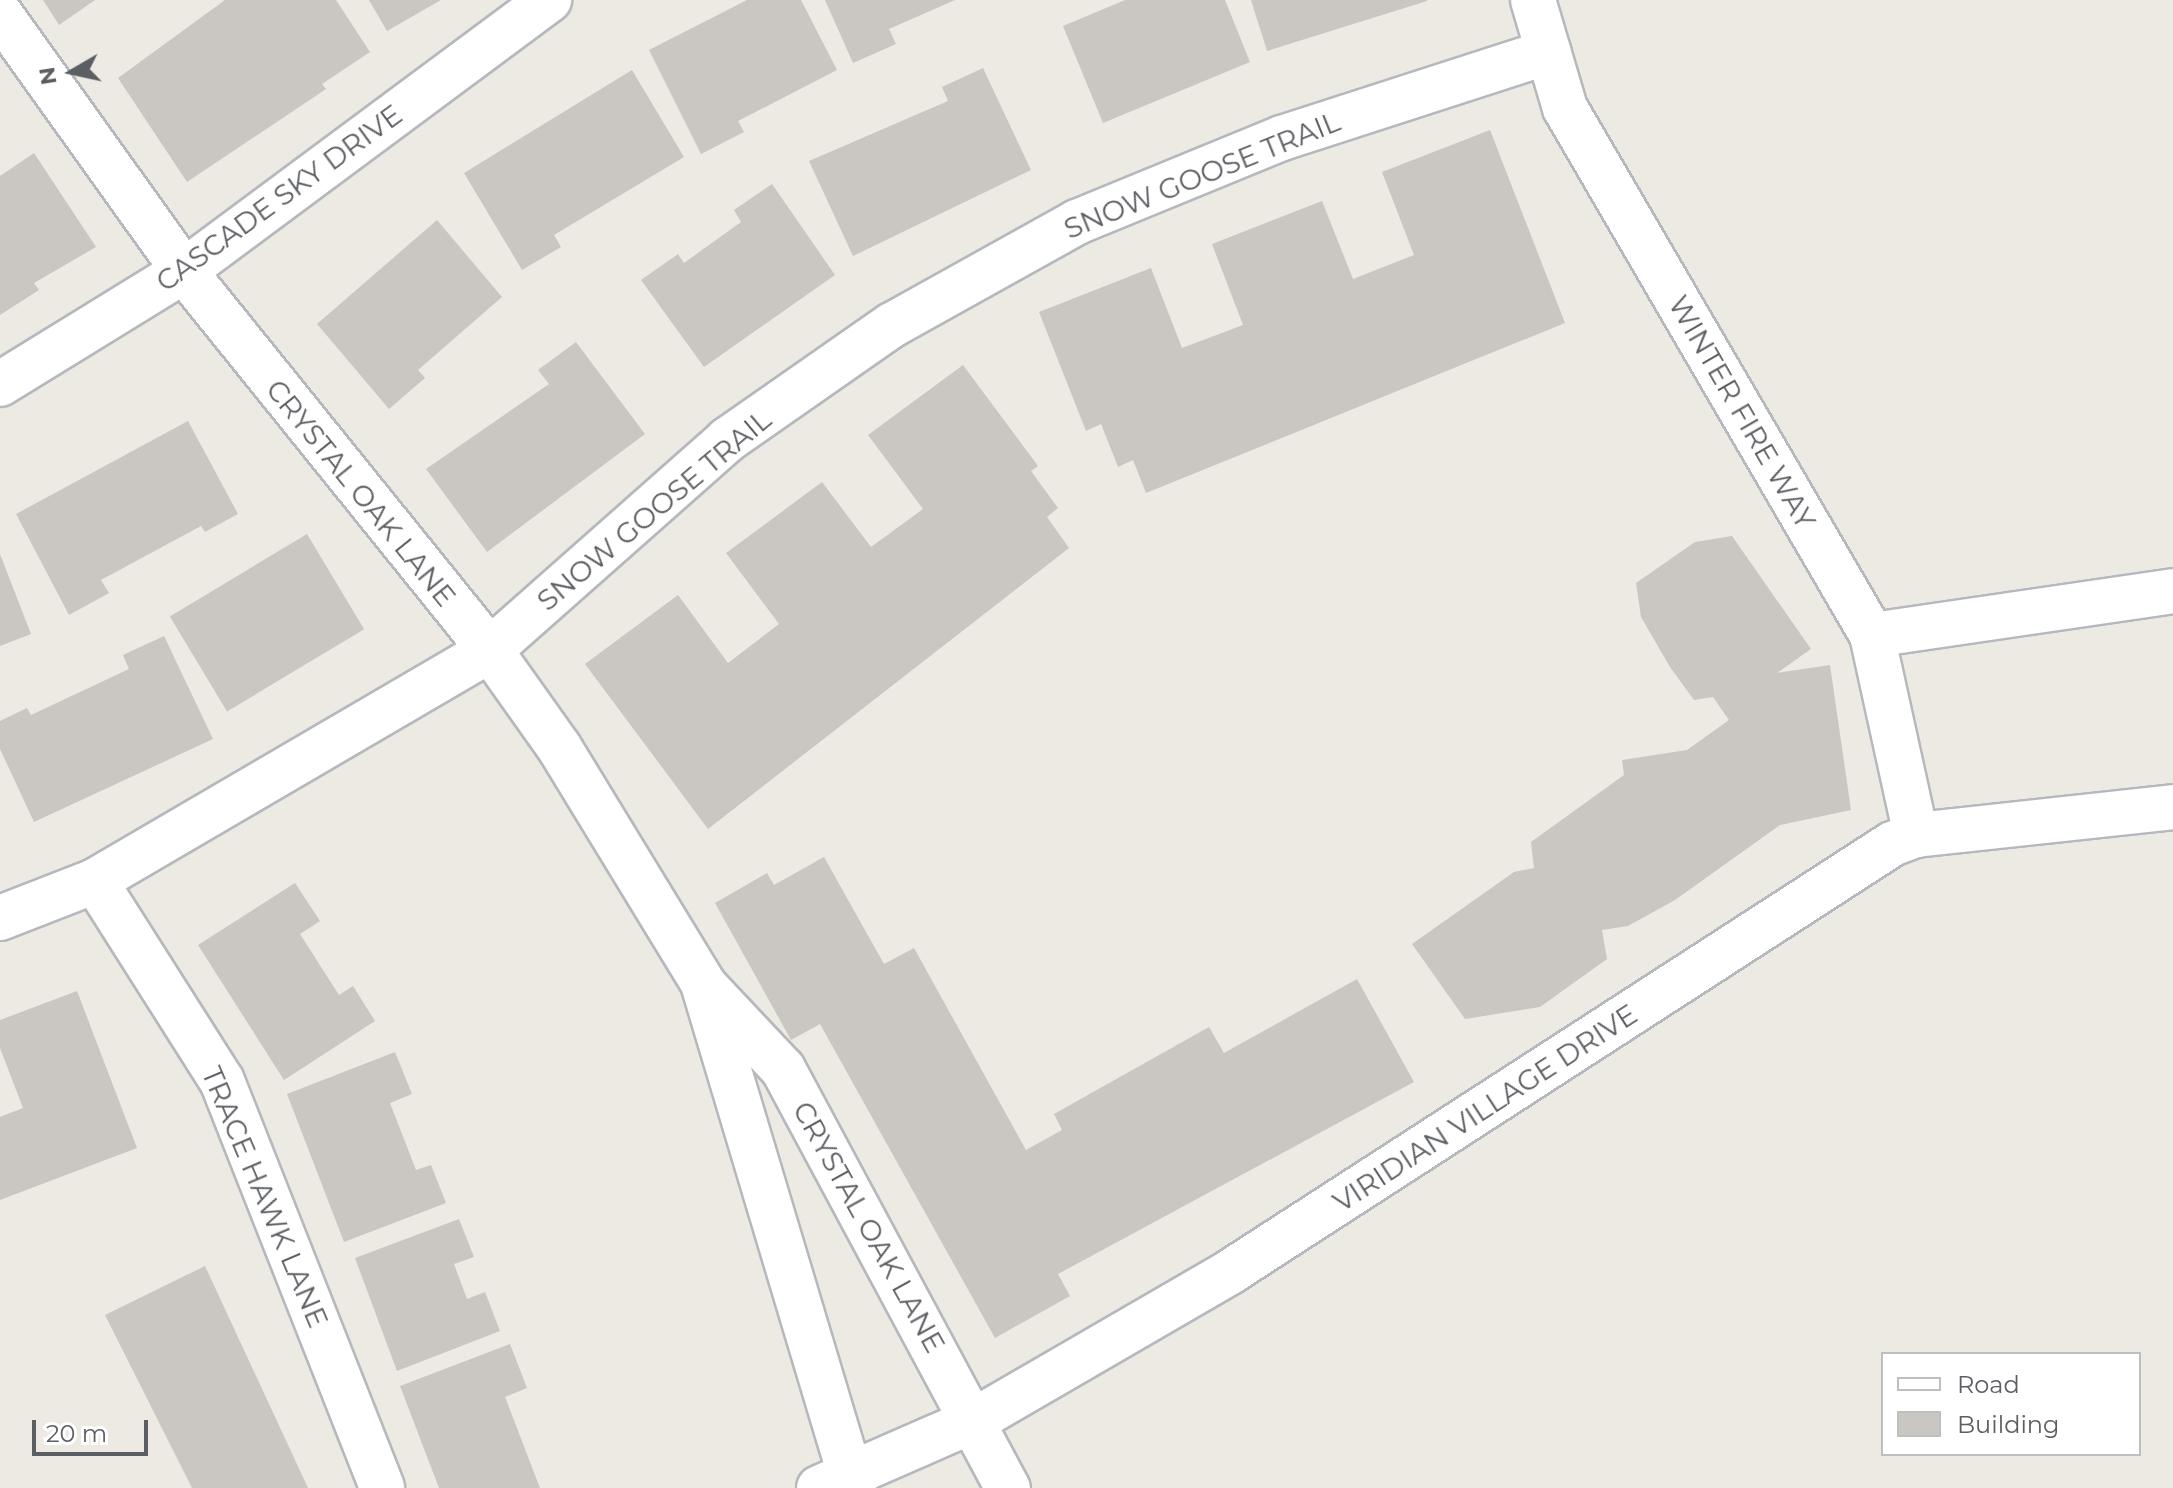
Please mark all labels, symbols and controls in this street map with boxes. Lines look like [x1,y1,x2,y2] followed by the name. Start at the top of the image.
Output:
[32,32,112,112] north arrow
[33,65,63,87] text: N
[150,98,408,298] street label: CASCADE SKY DRIVE
[1059,104,1345,246] street label: SNOW GOOSE TRAIL
[1662,290,1822,534] street label: WINTER FIRE WAY
[259,373,463,613] street label: CRYSTAL OAK LANE
[530,402,778,618] street label: SNOW GOOSE TRAIL
[1327,997,1643,1219] street label: VIRIDIAN VILLAGE DRIVE
[195,1062,335,1332] street label: TRACE HAWK LANE
[786,1096,952,1358] street label: CRYSTAL OAK LANE
[1881,1352,2141,1456] legend
[1957,1370,2020,1399] text: Road
[36,1404,152,1454] scale bar
[1957,1410,2060,1439] text: Building
[46,1419,107,1448] text: 20 m

